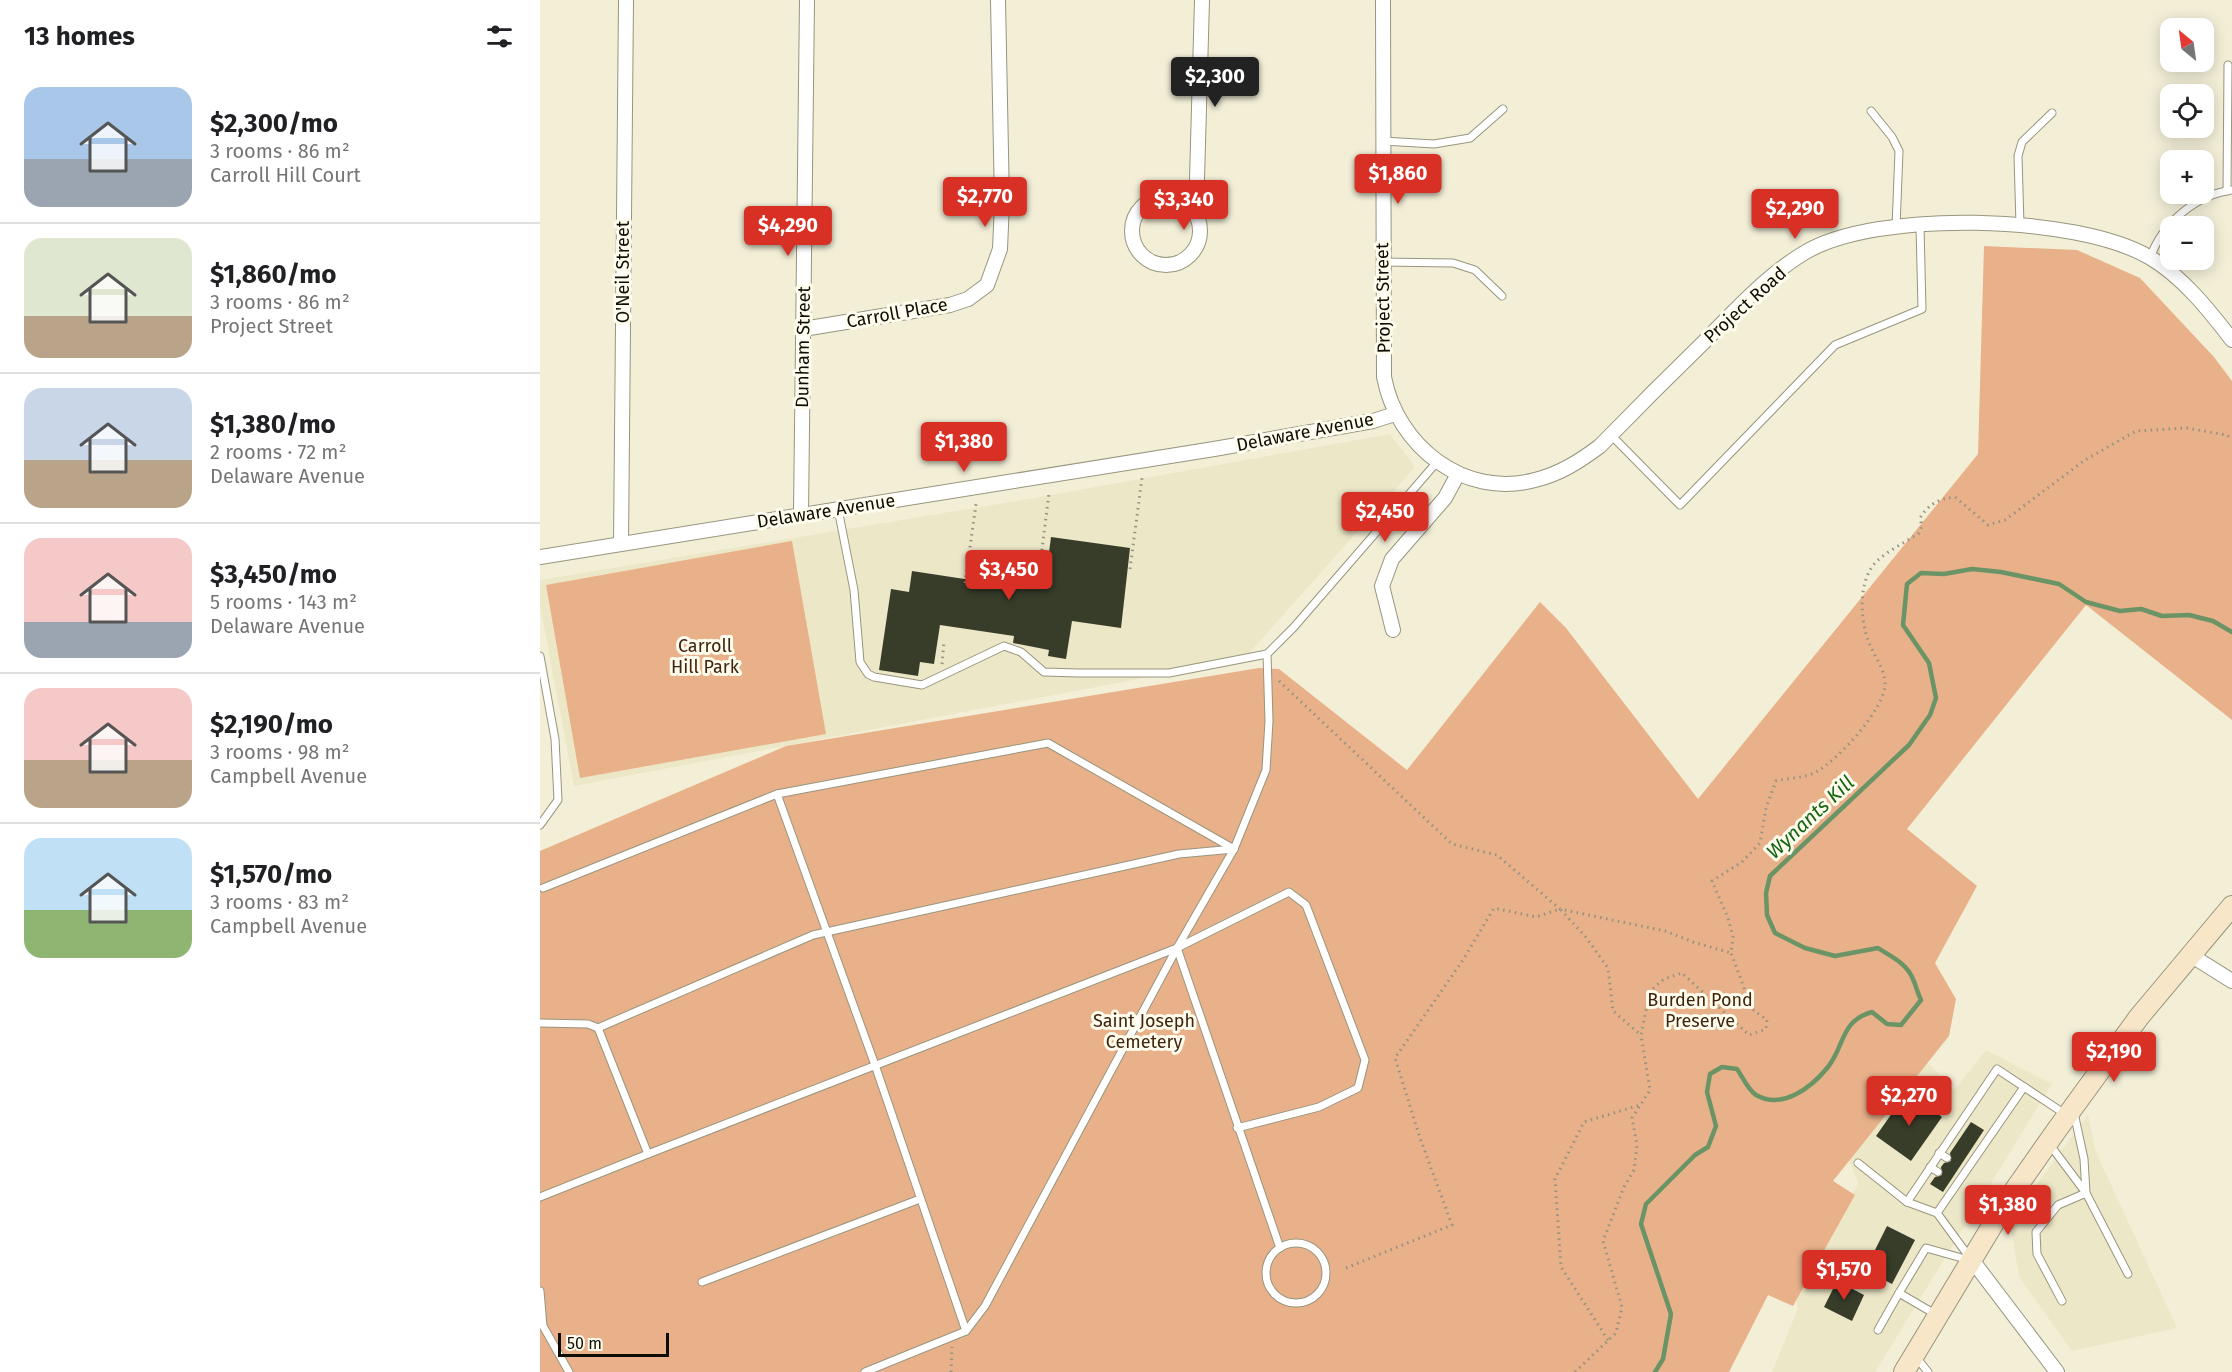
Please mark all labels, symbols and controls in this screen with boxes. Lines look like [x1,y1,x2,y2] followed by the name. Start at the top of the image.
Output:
[2160,18,2214,72] north arrow
[2160,18,2214,270] map controls
[483,20,516,53] icon: filters
[24,21,135,52] text: 13 homes
[1166,57,1264,108] pin: $2,300
[1185,64,1245,88] text: $2,300
[2160,84,2214,138] button: locate
[210,108,338,139] text: $2,300/mo
[72,111,144,183] icon: home
[210,139,350,163] text: 3 rooms · 86 m²
[2160,150,2214,204] button: +
[1349,154,1447,205] pin: $1,860
[1369,161,1427,185] text: $1,860
[210,163,361,187] text: Carroll Hill Court
[936,177,1034,228] pin: $2,770
[1135,180,1233,231] pin: $3,340
[957,184,1013,208] text: $2,770
[1154,187,1214,211] text: $3,340
[1746,189,1844,240] pin: $2,290
[1766,196,1824,220] text: $2,290
[739,206,837,257] pin: $4,290
[758,213,818,237] text: $4,290
[2160,216,2214,270] button: −
[612,220,634,323] street label: O'Neil Street
[1371,242,1395,353] street label: Project Street
[210,259,337,290] text: $1,860/mo
[72,262,144,334] icon: home
[1699,262,1791,348] street label: Project Road
[791,285,815,408] street label: Dunham Street
[210,290,350,314] text: 3 rooms · 86 m²
[845,293,949,333] street label: Carroll Place
[210,314,333,338] text: Project Street
[1234,408,1376,456] street label: Delaware Avenue
[210,409,336,440] text: $1,380/mo
[72,412,144,484] icon: home
[915,422,1013,473] pin: $1,380
[935,429,993,453] text: $1,380
[210,440,346,464] text: 2 rooms · 72 m²
[210,464,365,488] text: Delaware Avenue
[755,489,897,533] street label: Delaware Avenue
[1336,492,1434,543] pin: $2,450
[1356,499,1415,523] text: $2,450
[960,550,1058,601] pin: $3,450
[979,557,1039,581] text: $3,450
[210,559,337,590] text: $3,450/mo
[72,562,144,634] icon: home
[210,590,357,614] text: 5 rooms · 143 m²
[210,614,365,638] text: Delaware Avenue
[671,635,740,678] park label: Carroll Hill Park
[210,709,333,740] text: $2,190/mo
[72,712,144,784] icon: home
[210,740,350,764] text: 3 rooms · 98 m²
[210,764,367,788] text: Campbell Avenue
[1761,770,1859,864] water label: Wynants Kill
[210,859,332,890] text: $1,570/mo
[72,862,144,934] icon: home
[210,890,349,914] text: 3 rooms · 83 m²
[210,914,367,938] text: Campbell Avenue
[1647,989,1753,1032] park label: Burden Pond Preserve
[1093,1010,1195,1053] park label: Saint Joseph Cemetery
[2065,1032,2163,1083] pin: $2,190
[2086,1039,2142,1063] text: $2,190
[1860,1076,1958,1127] pin: $2,270
[1881,1083,1937,1107] text: $2,270
[1959,1185,2057,1236] pin: $1,380
[1979,1192,2037,1216] text: $1,380
[1795,1250,1893,1301] pin: $1,570
[1816,1257,1872,1281] text: $1,570
[558,1330,669,1358] scale bar
[567,1334,602,1353] text: 50 m

